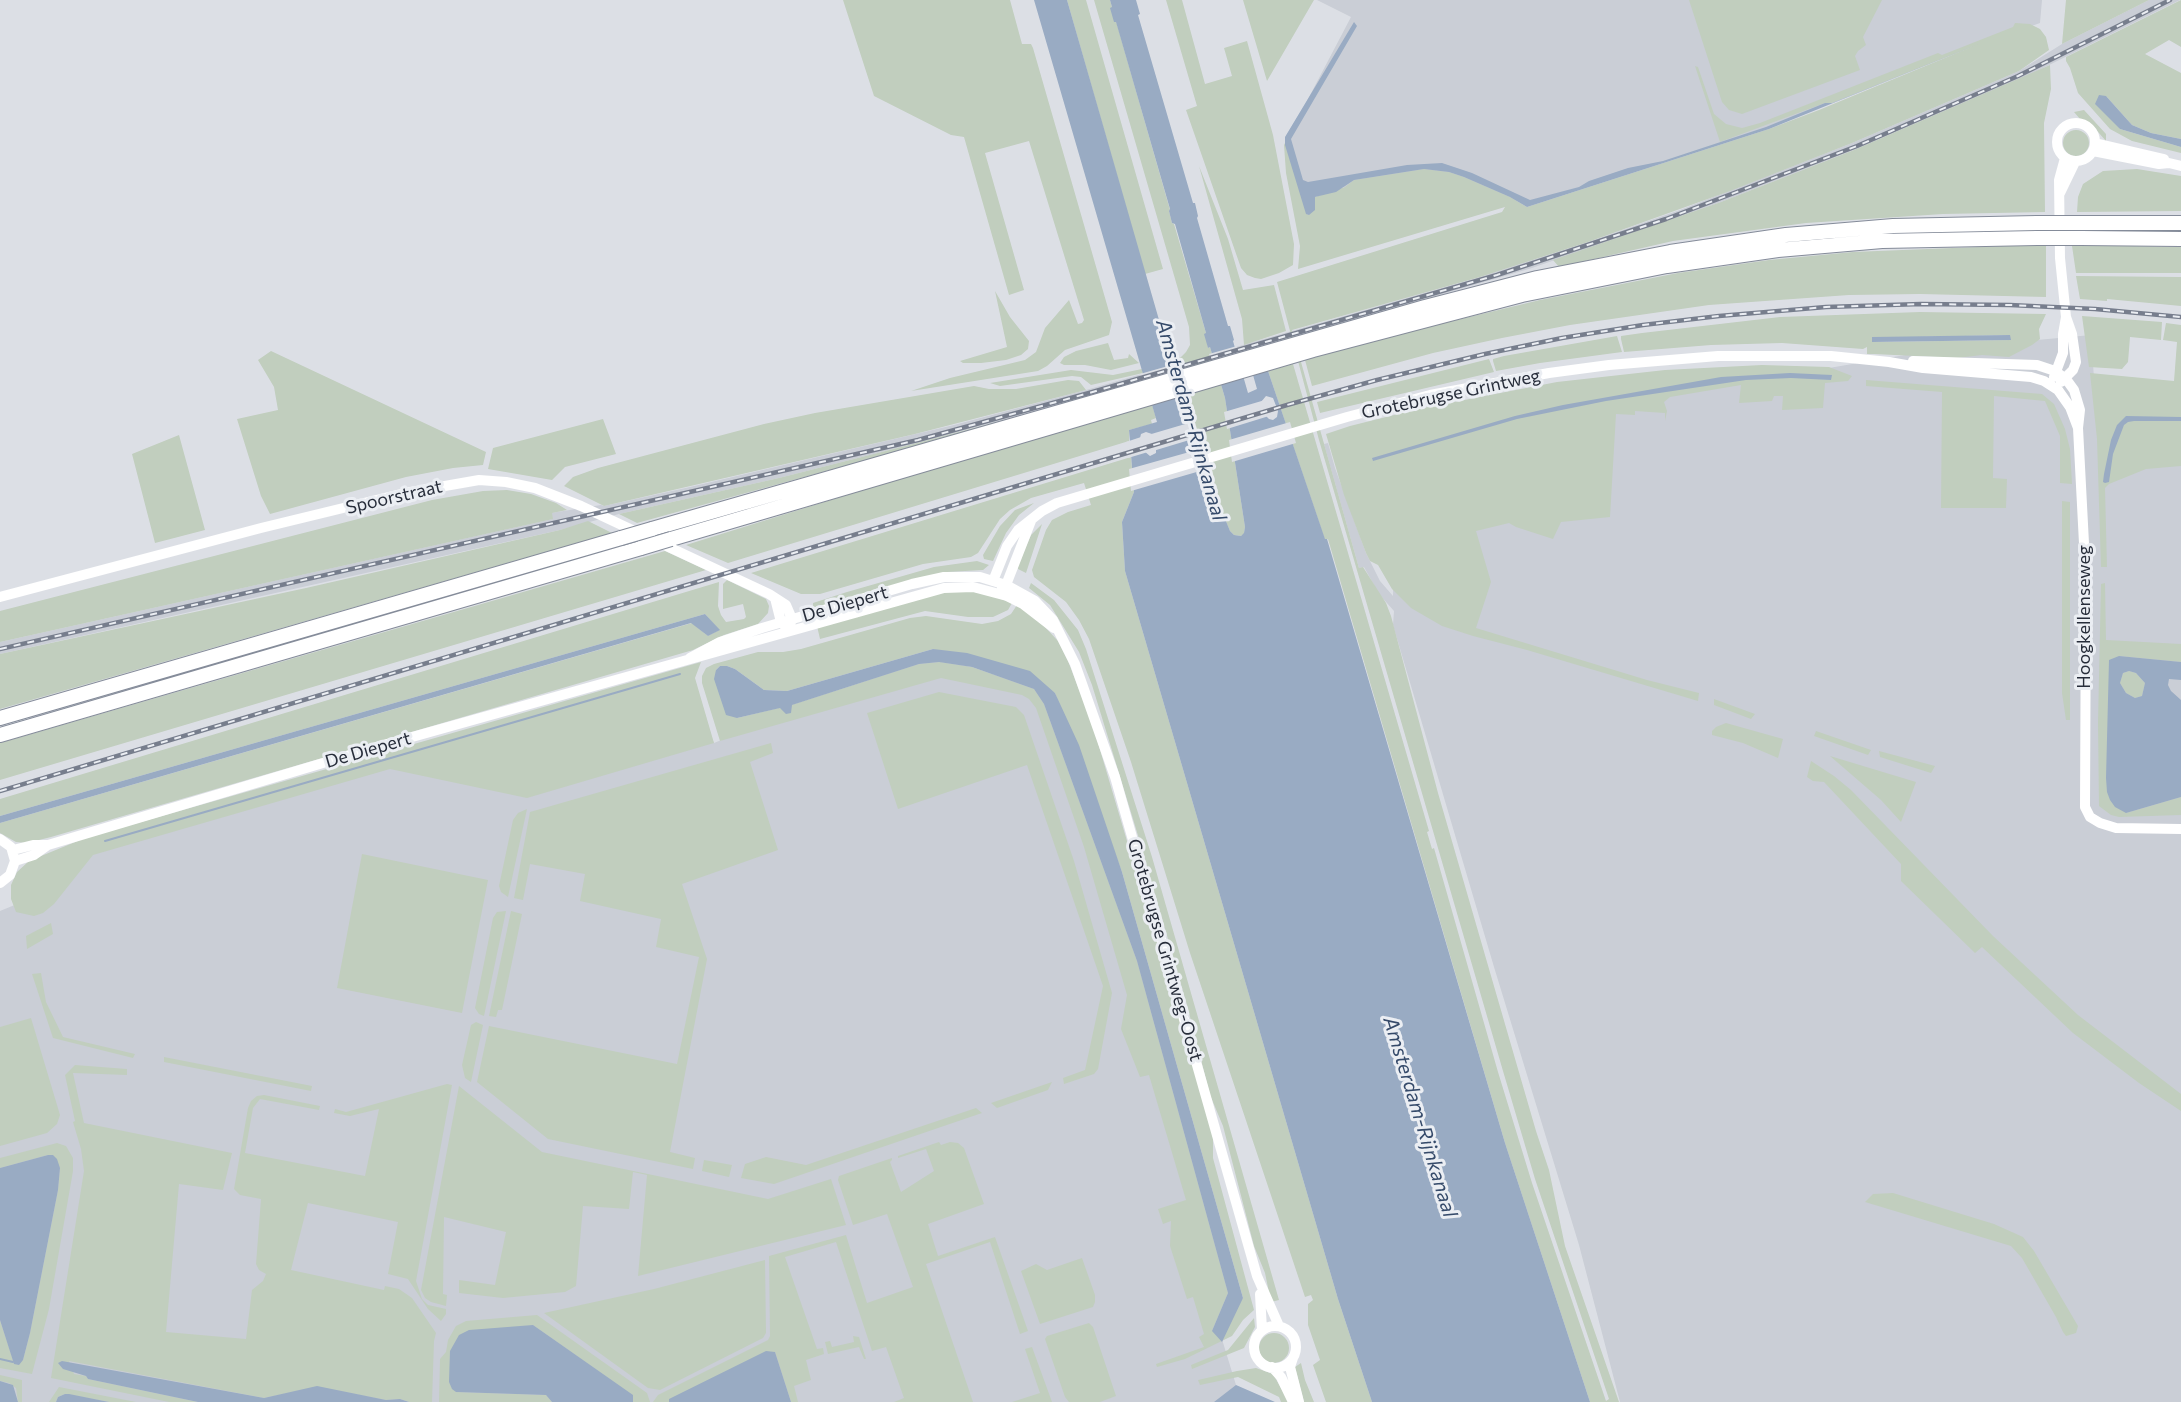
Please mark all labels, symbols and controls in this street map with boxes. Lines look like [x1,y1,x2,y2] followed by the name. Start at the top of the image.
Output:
[1151,317,1231,523] water label: Amsterdam-Rijnkanaal
[1360,364,1542,424] street label: Grotebrugse Grintweg
[344,475,444,519] street label: Spoorstraat
[2073,545,2095,689] street label: Hoogkellenseweg
[800,581,890,627] street label: De Diepert
[323,727,413,773] street label: De Diepert
[1123,836,1207,1064] street label: Grotebrugse Grintweg-Oost
[1378,1014,1462,1220] water label: Amsterdam-Rijnkanaal

